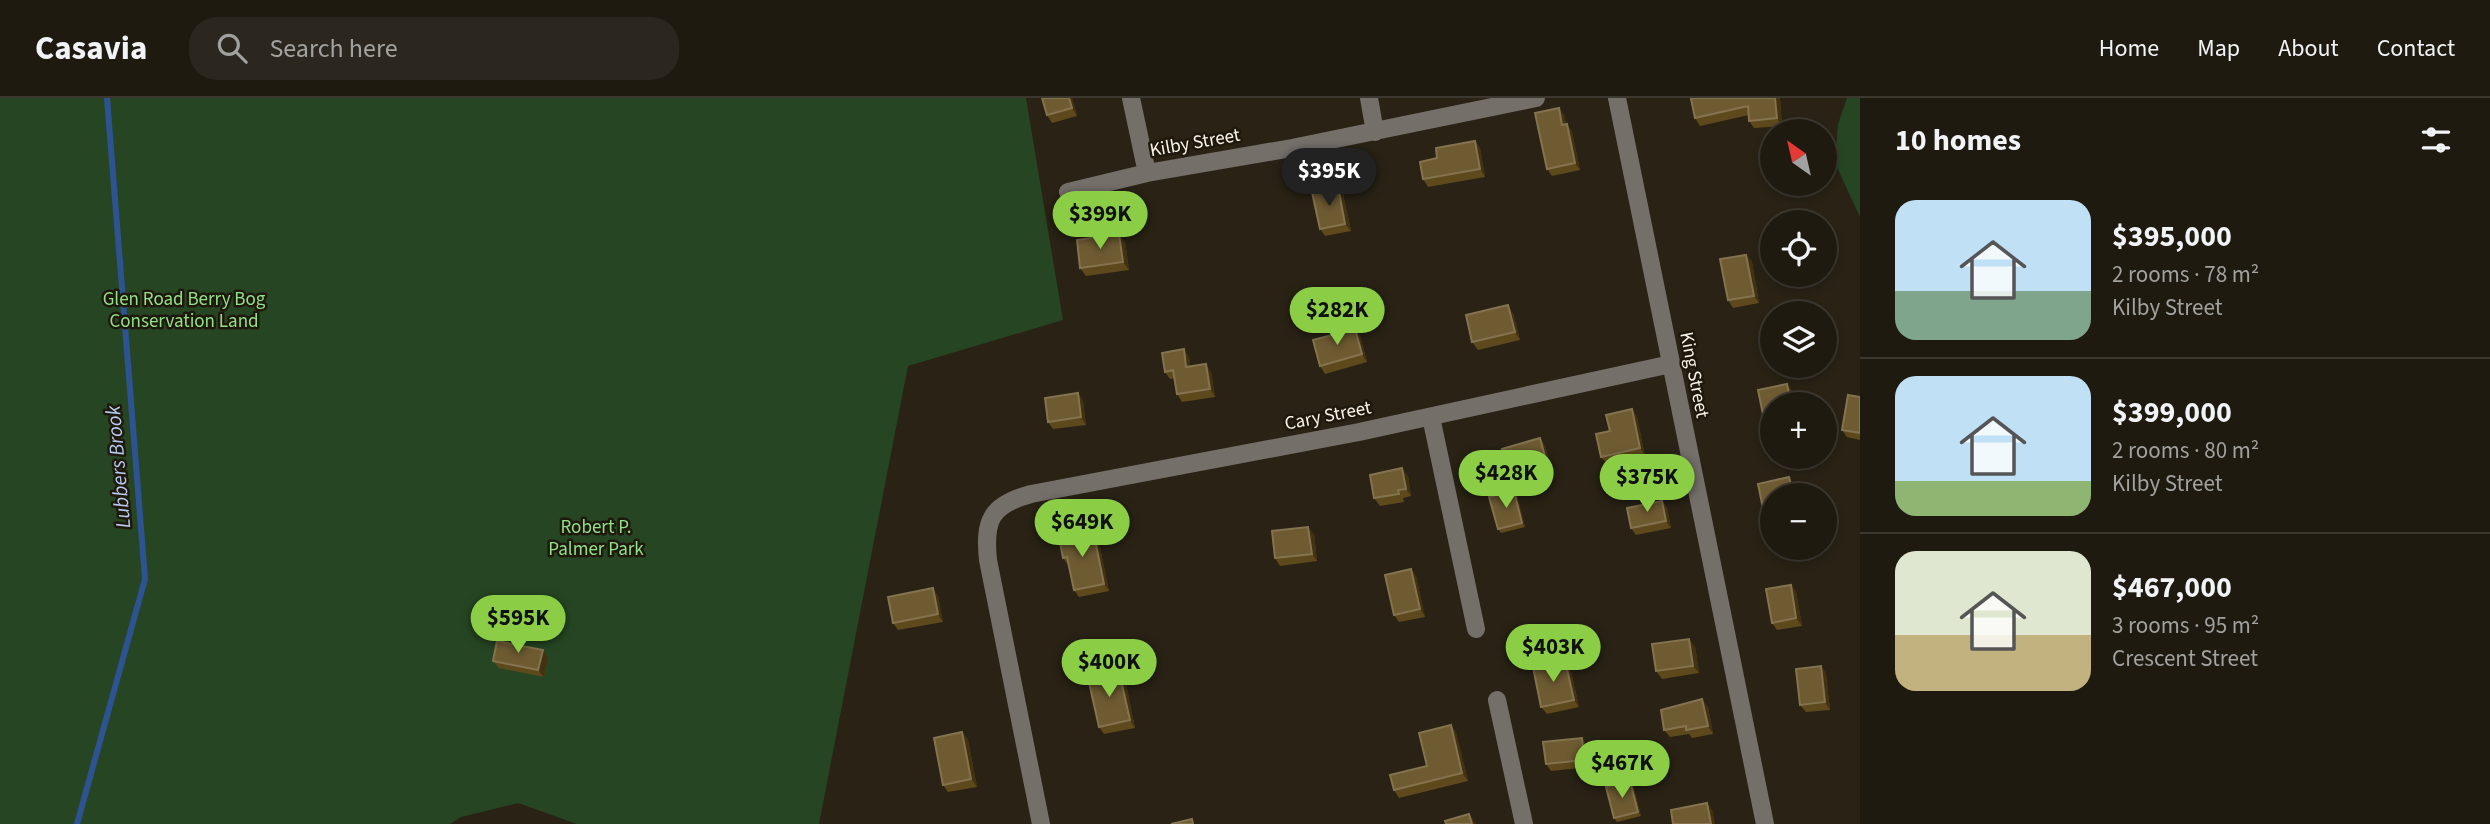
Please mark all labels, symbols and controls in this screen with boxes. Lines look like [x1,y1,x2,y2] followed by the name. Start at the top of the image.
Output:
[189,17,679,80] search box
[35,25,147,72] text: Casavia
[213,29,251,67] icon: search
[269,30,398,67] text: Search here
[2099,31,2159,66] text: Home
[2197,31,2240,66] text: Map
[2278,31,2339,66] text: About
[2377,31,2455,66] text: Contact
[1760,119,1838,196] north arrow
[1760,119,1837,560] map controls
[1895,119,2021,162] text: 10 homes
[2417,121,2455,159] icon: filters
[1148,122,1243,164] street label: Kilby Street
[1280,148,1378,208] pin: $395K
[1298,154,1360,187] text: $395K
[1051,192,1149,251] pin: $399K
[1069,197,1131,230] text: $399K
[1760,210,1837,287] button: locate
[2112,215,2232,258] text: $395,000
[1951,228,2035,312] icon: home
[2112,258,2259,291] text: 2 rooms · 78 m²
[103,286,266,335] park label: Glen Road Berry Bog Conservation Land
[1288,288,1386,347] pin: $282K
[2112,291,2222,324] text: Kilby Street
[1306,293,1368,326] text: $282K
[1760,301,1837,378] button: layers
[1672,330,1716,421] street label: King Street
[2112,391,2232,434] text: $399,000
[1760,392,1837,469] button: +
[1282,394,1374,438] street label: Cary Street
[98,403,138,530] water label: Lubbers Brook
[1951,404,2035,488] icon: home
[2112,434,2259,467] text: 2 rooms · 80 m²
[1457,450,1555,510] pin: $428K
[1598,454,1696,514] pin: $375K
[1475,456,1537,489] text: $428K
[1616,460,1678,493] text: $375K
[2112,467,2222,500] text: Kilby Street
[1760,483,1837,560] button: −
[1033,500,1131,559] pin: $649K
[1051,505,1113,538] text: $649K
[548,514,644,563] park label: Robert P. Palmer Park
[2112,566,2232,609] text: $467,000
[1951,579,2035,663] icon: home
[469,596,567,655] pin: $595K
[487,601,549,634] text: $595K
[2112,609,2259,642] text: 3 rooms · 95 m²
[1504,624,1602,684] pin: $403K
[1522,630,1584,663] text: $403K
[1060,640,1158,699] pin: $400K
[2112,642,2258,675] text: Crescent Street
[1078,645,1140,678] text: $400K
[1573,740,1671,800] pin: $467K
[1591,746,1653,779] text: $467K

